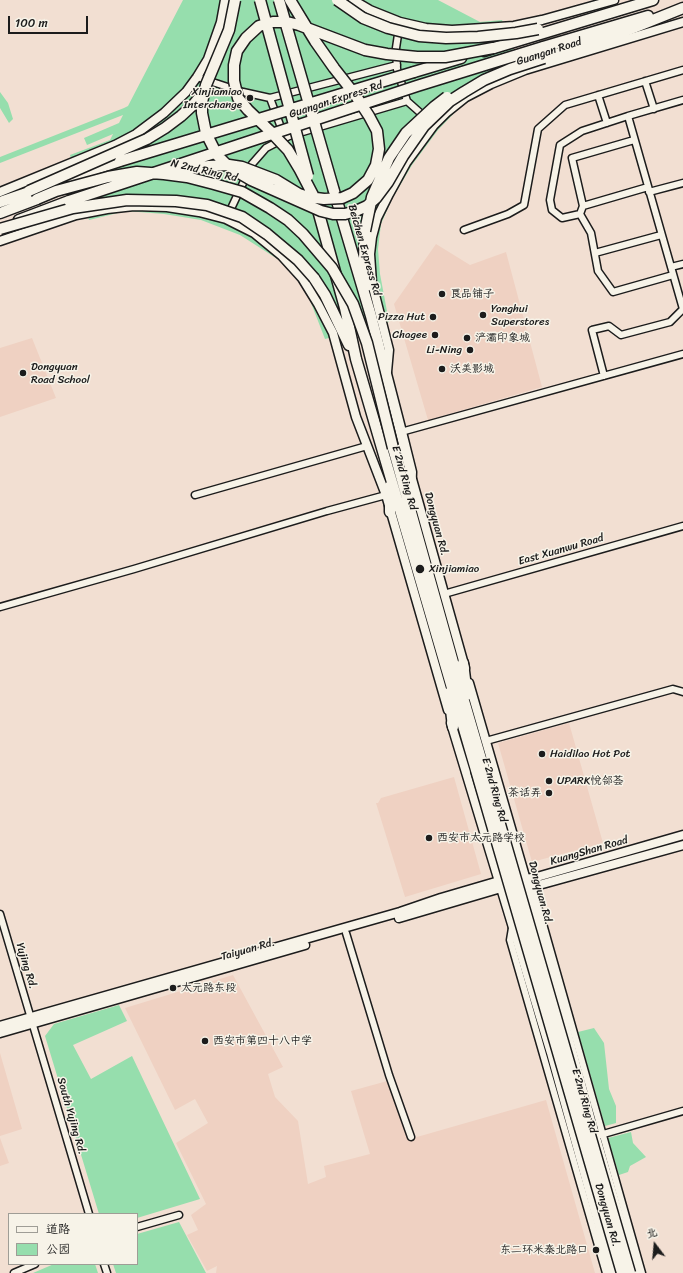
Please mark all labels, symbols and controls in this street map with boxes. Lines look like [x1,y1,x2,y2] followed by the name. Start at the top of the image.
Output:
[10,8,90,34] scale bar
[15,12,48,34] text: 100 m
[515,35,583,69] street label: Guangan Road
[288,79,384,121] street label: Guangan Express Rd
[183,85,242,111] place label: Xinjiamiao Interchange
[245,93,255,103] marker: Xinjiamiao Interchange
[169,157,239,185] street label: N 2nd Ring Rd
[345,203,383,297] street label: Beichen Express Rd
[450,287,494,301] place label: 良品铺子
[437,289,447,299] marker: 良品铺子
[491,302,549,328] place label: Yonghui Superstores
[378,310,425,324] place label: Pizza Hut
[478,310,488,320] marker: Yonghui Superstores
[428,312,438,322] marker: Pizza Hut
[392,328,427,342] place label: Chagee
[430,330,440,340] marker: Chagee
[475,331,530,345] place label: 浐灞印象城
[462,333,472,343] marker: 浐灞印象城
[427,343,462,357] place label: Li-Ning
[465,345,475,355] marker: Li-Ning
[31,360,90,386] place label: Dongyuan Road School
[450,362,494,376] place label: 沃美影城
[437,364,447,374] marker: 沃美影城
[18,368,28,378] marker: Dongyuan Road School
[389,444,419,512] street label: E 2nd Ring Rd
[421,491,451,557] street label: Dongyuan Rd.
[517,532,605,568] street label: East Xuanwu Road
[429,562,479,576] place label: Xinjiamiao
[414,563,426,575] marker: Xinjiamiao
[550,747,630,761] place label: Haidilao Hot Pot
[537,749,547,759] marker: Haidilao Hot Pot
[479,756,509,824] street label: E 2nd Ring Rd
[557,774,623,788] place label: UPARK悦邻荟
[544,776,554,786] marker: UPARK悦邻荟
[508,786,541,800] place label: 茶话弄
[544,788,554,798] marker: 茶话弄
[437,831,525,845] place label: 西安市太元路学校
[424,833,434,843] marker: 西安市太元路学校
[549,834,629,868] street label: KuangShan Road
[525,860,555,926] street label: Dongyuan Rd.
[220,936,276,964] street label: Taiyuan Rd.
[13,941,39,991] street label: Yujing Rd.
[181,981,236,995] place label: 太元路东段
[168,983,178,993] marker: 太元路东段
[213,1034,312,1048] place label: 西安市第四十八中学
[200,1036,210,1046] marker: 西安市第四十八中学
[569,1067,599,1135] street label: E 2nd Ring Rd
[54,1076,88,1156] street label: South Yujing Rd.
[592,1182,622,1248] street label: Dongyuan Rd.
[8,1213,138,1265] legend
[46,1218,70,1240] text: 道路
[644,1222,659,1244] text: 北
[635,1225,675,1265] north arrow
[46,1238,70,1260] text: 公园
[500,1243,588,1257] place label: 东二环米秦北路口
[591,1245,601,1255] marker: 东二环米秦北路口

